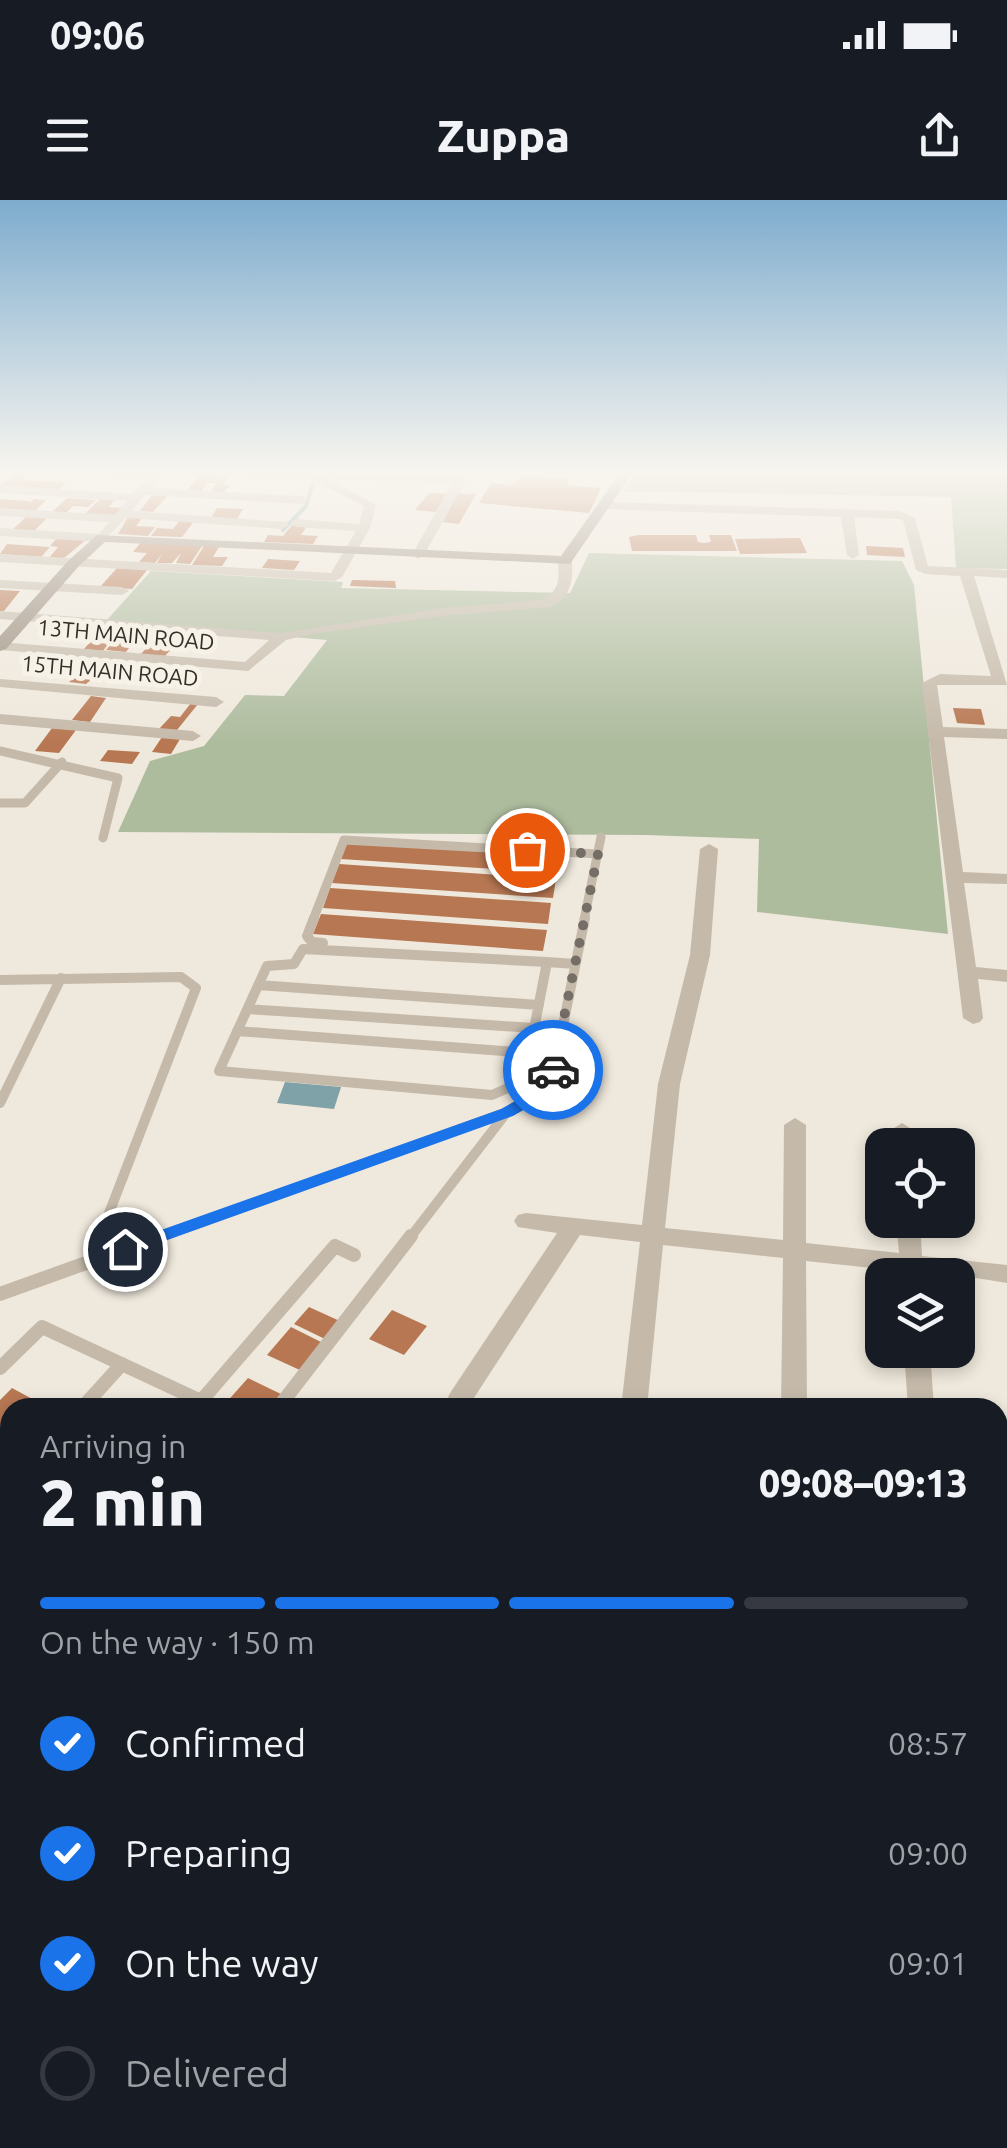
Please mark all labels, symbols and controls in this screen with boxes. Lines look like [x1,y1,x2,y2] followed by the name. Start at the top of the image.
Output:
[50,14,145,56] text: 09:06
[40,108,95,163] icon: menu
[912,108,967,163] icon: share
[437,110,570,161] text: Zuppa
[36,614,216,654] street label: 13TH MAIN ROAD
[20,650,200,690] street label: 15TH MAIN ROAD
[485,808,570,893] pin
[500,823,555,878] icon: bag
[503,1020,603,1120] courier
[526,1043,581,1098] icon: car
[865,1128,975,1368] map controls
[865,1128,975,1238] button: locate
[83,1207,168,1292] pin
[98,1222,153,1277] icon: home
[865,1258,975,1368] button: layers
[40,1428,186,1464] text: Arriving in
[759,1462,968,1504] text: 09:08–09:13
[40,1465,205,1538] text: 2 min
[40,1624,315,1660] text: On the way · 150 m
[40,1716,95,1771] icon: check
[125,1722,306,1764] text: Confirmed
[888,1725,968,1761] text: 08:57
[40,1826,95,1881] icon: check
[125,1832,292,1874] text: Preparing
[888,1835,968,1871] text: 09:00
[40,1936,95,1991] icon: check
[125,1942,318,1984] text: On the way
[888,1945,968,1981] text: 09:01
[125,2052,289,2094] text: Delivered

